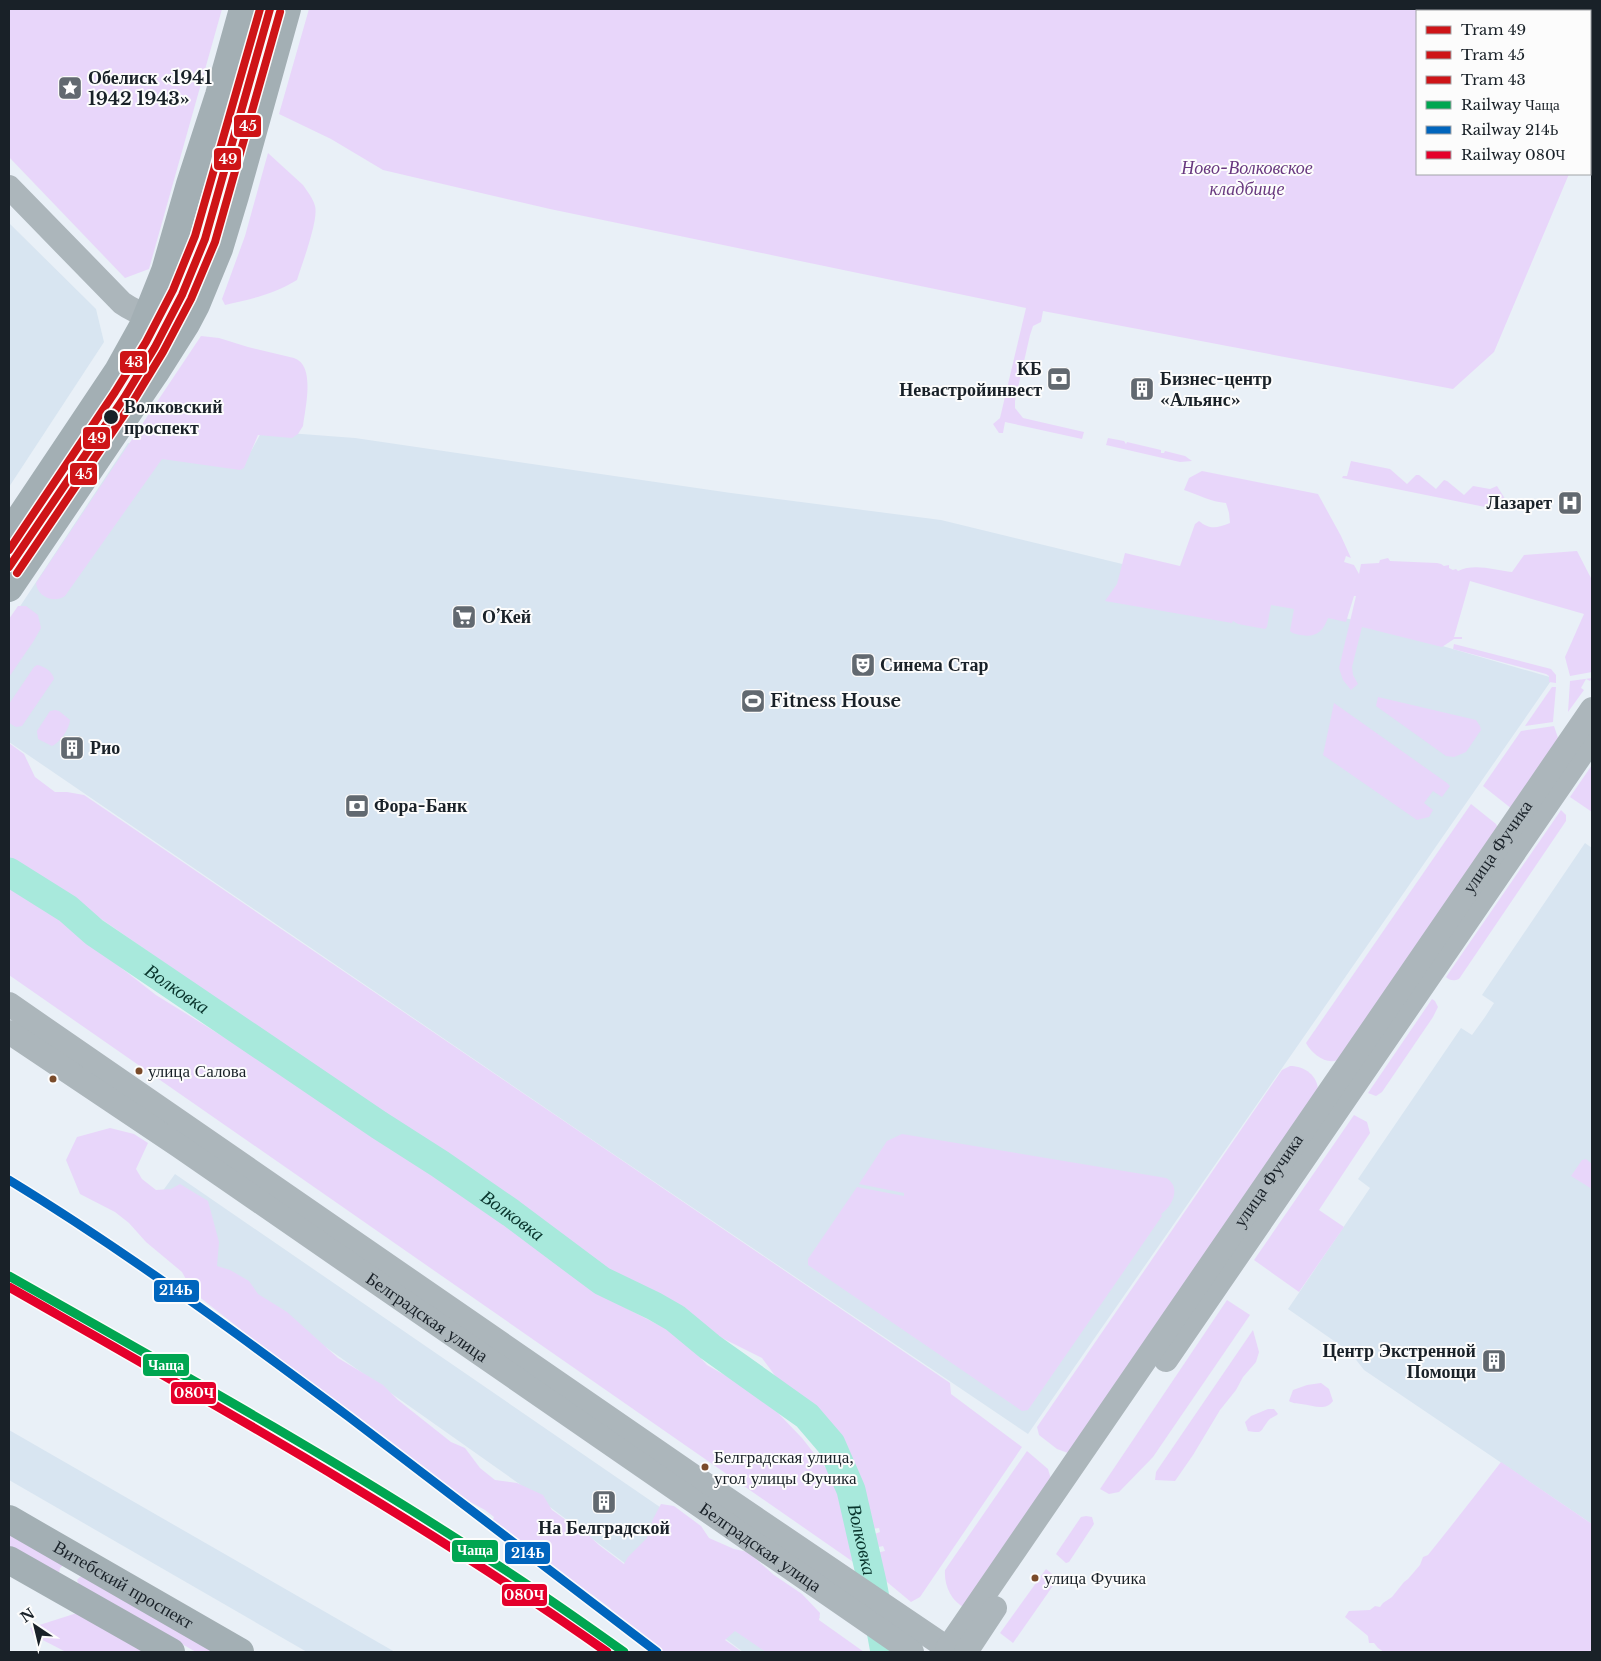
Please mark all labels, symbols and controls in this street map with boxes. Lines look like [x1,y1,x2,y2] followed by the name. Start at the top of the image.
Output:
[1416,10,1591,175] legend
[1461,20,1526,39] text: Tram 49
[1461,45,1525,64] text: Tram 45
[88,67,212,110] place label: Обелиск «1941 1942 1943»
[1461,70,1526,89] text: Tram 43
[57,75,83,101] place icon: Обелиск «1941 1942 1943»
[1461,95,1560,114] text: Railway Чаща
[233,114,262,138] line badge: 45
[239,117,257,135] text: 45
[1461,120,1559,139] text: Railway 214Ь
[1461,145,1566,164] text: Railway 080Ч
[213,147,242,171] line badge: 49
[219,150,237,168] text: 49
[1180,157,1313,200] park label: Ново-Волковское кладбище
[119,350,148,374] line badge: 43
[125,353,143,371] text: 43
[899,358,1042,401] place label: КБ Невастройинвест
[1046,366,1072,392] bank icon: КБ Невастройинвест
[1160,368,1272,411] place label: Бизнес-центр «Альянс»
[1129,376,1155,402] building icon: Бизнес-центр «Альянс»
[124,396,223,439] place label: Волковский проспект
[102,408,120,426] marker: Волковский проспект
[82,426,111,450] line badge: 49
[88,429,106,447] text: 49
[69,462,98,486] line badge: 45
[75,465,93,483] text: 45
[1557,490,1583,516] hospital icon: Лазарет
[1487,492,1552,514] place label: Лазарет
[451,604,477,630] supermarket icon: О’Кей
[482,606,531,628] place label: О’Кей
[850,652,876,678] theatre icon: Синема Стар
[880,654,989,676] place label: Синема Стар
[740,688,766,714] sports icon: Fitness House
[770,690,901,712] place label: Fitness House
[59,735,85,761] building icon: Рио
[90,737,120,759] place label: Рио
[344,793,370,819] bank icon: Фора-Банк
[374,795,468,817] place label: Фора-Банк
[1458,796,1537,897] street label: улица Фучика
[140,959,214,1019] water label: Волковка
[148,1061,247,1082] place label: улица Салова
[134,1066,144,1076] marker: улица Салова
[48,1074,58,1084] unlabelled marker
[1229,1130,1308,1231] street label: улица Фучика
[477,1185,549,1246] water label: Волковка
[362,1267,492,1367] street label: Белградская улица
[153,1279,200,1303] line badge: 214Ь
[159,1281,193,1299] text: 214Ь
[1322,1340,1476,1383] place label: Центр Экстренной Помощи
[1481,1348,1507,1374] building icon: Центр Экстренной Помощи
[142,1353,190,1377] line badge: Чаща
[148,1356,184,1374] text: Чаща
[170,1381,217,1405] line badge: 080Ч
[174,1384,215,1402] text: 080Ч
[714,1447,857,1489] place label: Белградская улица, угол улицы Фучика
[700,1462,710,1472] marker: Белградская улица, угол улицы Фучика
[591,1489,617,1515] building icon: На Белградской
[695,1497,825,1597] street label: Белградская улица
[842,1502,881,1578] water label: Волковка
[538,1517,670,1539] place label: На Белградской
[49,1536,197,1634] street label: Витебский проспект
[451,1539,499,1563] line badge: Чаща
[457,1541,493,1559] text: Чаща
[504,1541,551,1565] line badge: 214Ь
[511,1544,545,1562] text: 214Ь
[1044,1568,1146,1589] place label: улица Фучика
[1030,1573,1040,1583] marker: улица Фучика
[501,1583,548,1607] line badge: 080Ч
[504,1586,545,1604] text: 080Ч
[10,1601,60,1651] north arrow
[17,1604,38,1627] text: N

